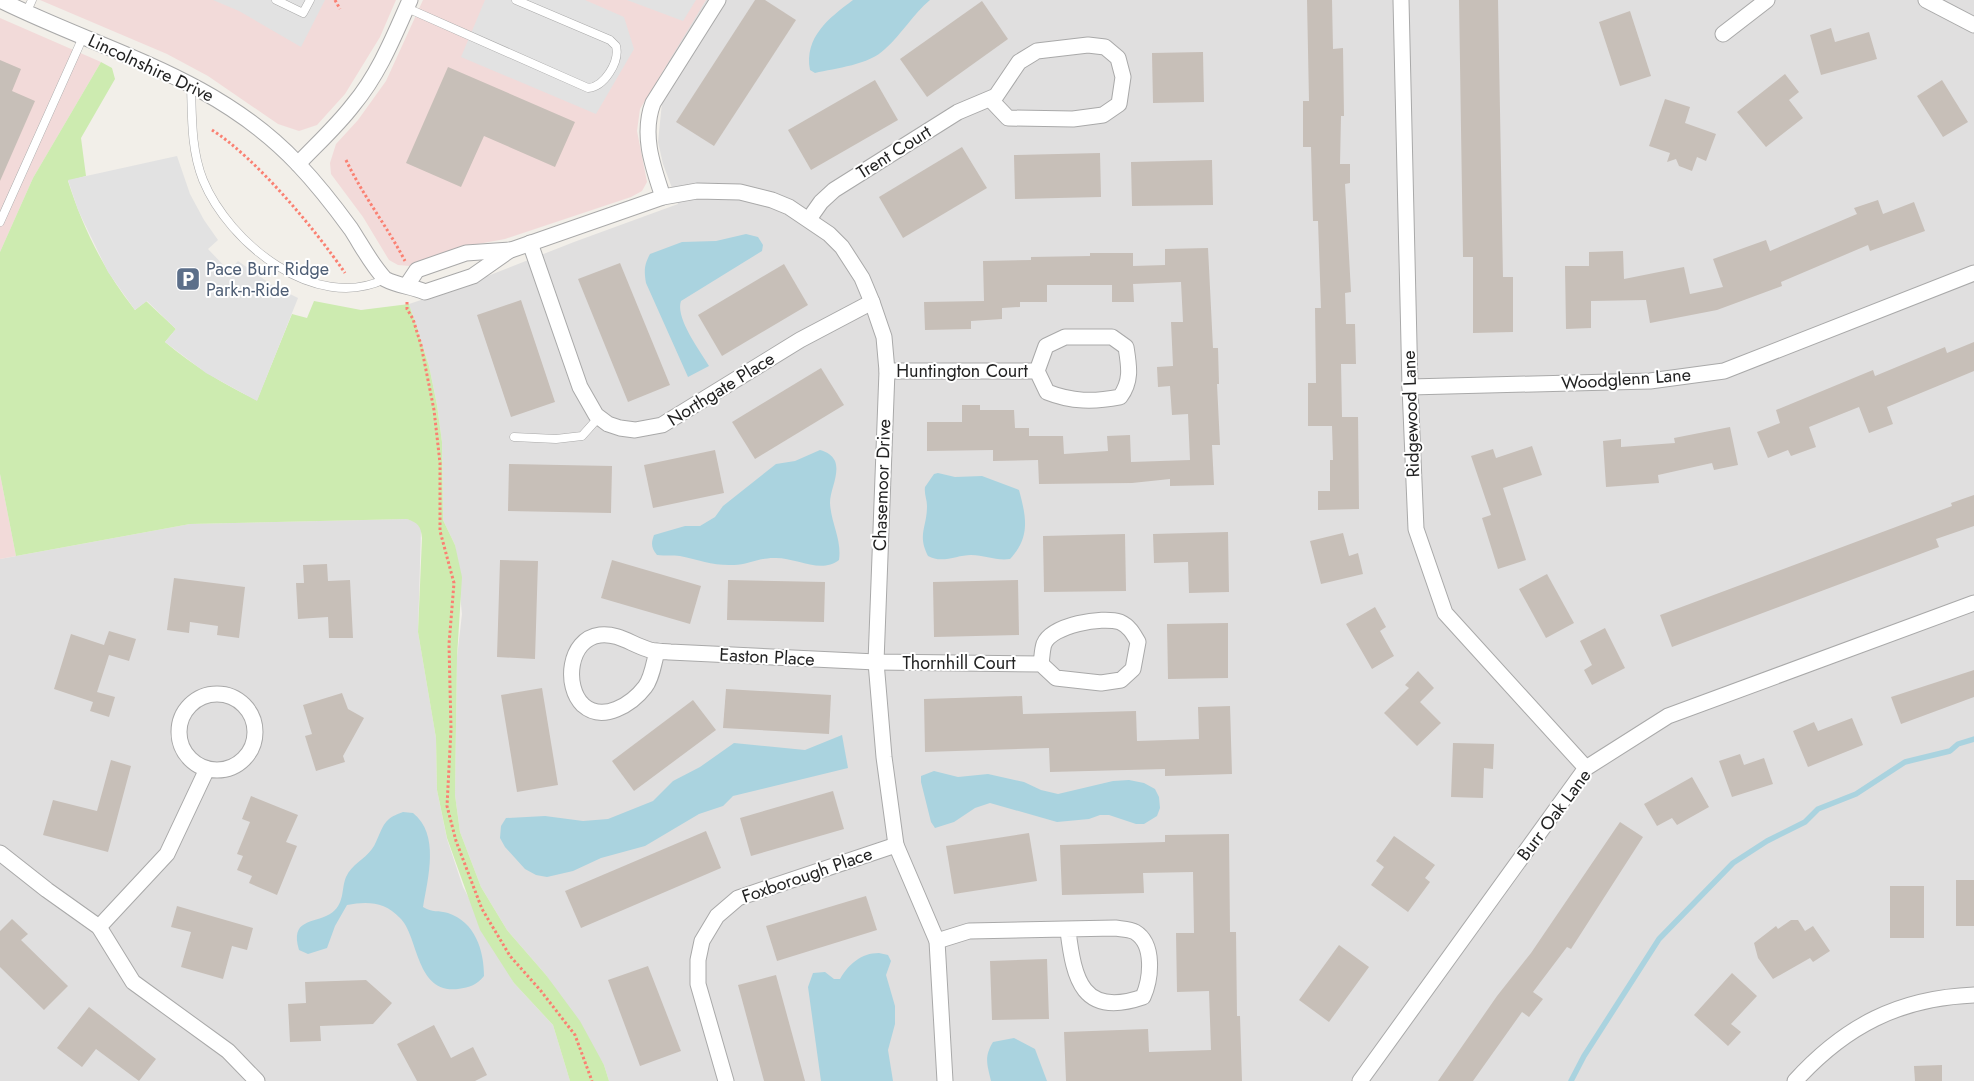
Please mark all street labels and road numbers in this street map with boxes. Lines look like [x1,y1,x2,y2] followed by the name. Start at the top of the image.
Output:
[84,27,218,109] street label: Lincolnshire Drive
[852,119,937,185] street label: Trent Court
[662,346,780,432] street label: Northgate Place
[1396,350,1426,478] street label: Ridgewood Lane
[896,358,1028,384] street label: Huntington Court
[1560,362,1692,396] street label: Woodglenn Lane
[867,418,897,552] street label: Chasemoor Drive
[719,642,815,672] street label: Easton Place
[902,650,1016,676] street label: Thornhill Court
[1511,764,1597,866] street label: Burr Oak Lane
[738,840,876,910] street label: Foxborough Place

